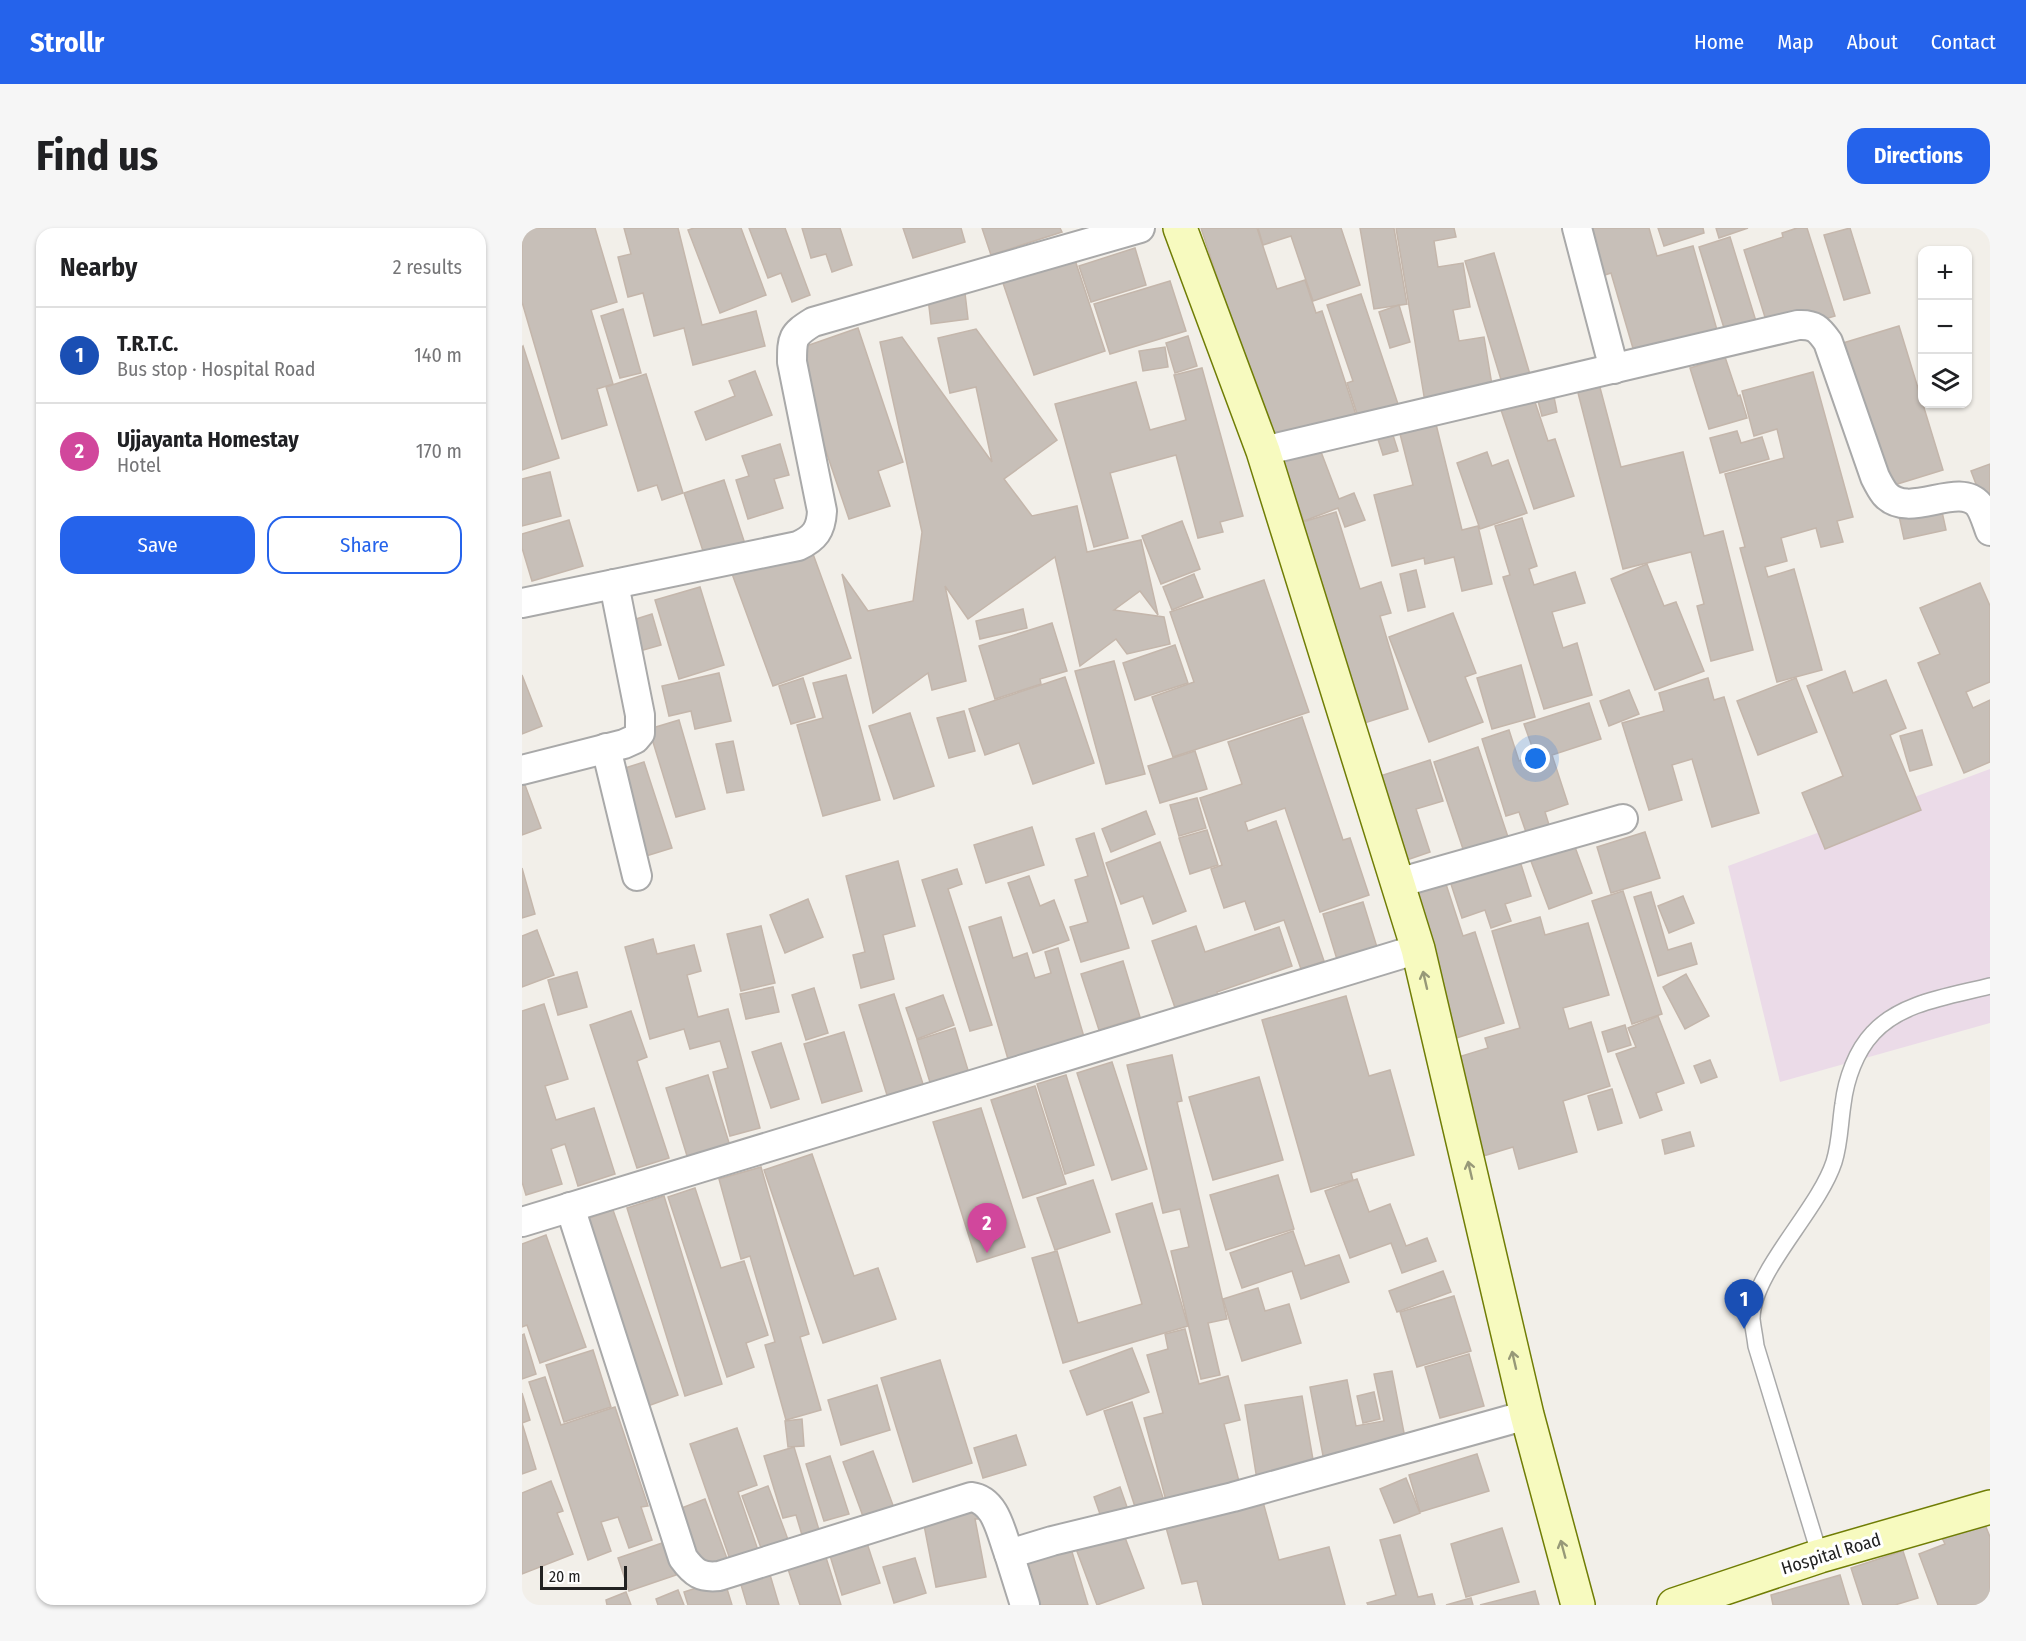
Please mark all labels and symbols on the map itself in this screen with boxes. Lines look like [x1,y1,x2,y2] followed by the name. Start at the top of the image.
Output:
[1521,744,1550,773] your location
[1419,971,1431,990] one-way arrow
[1463,1161,1475,1180] one-way arrow
[968,1204,1006,1253] pin: 2
[1724,1280,1764,1329] pin: 1
[1508,1351,1519,1370] one-way arrow
[1779,1528,1883,1580] street label: Hospital Road
[1557,1539,1568,1558] one-way arrow
[540,1563,627,1590] scale bar

